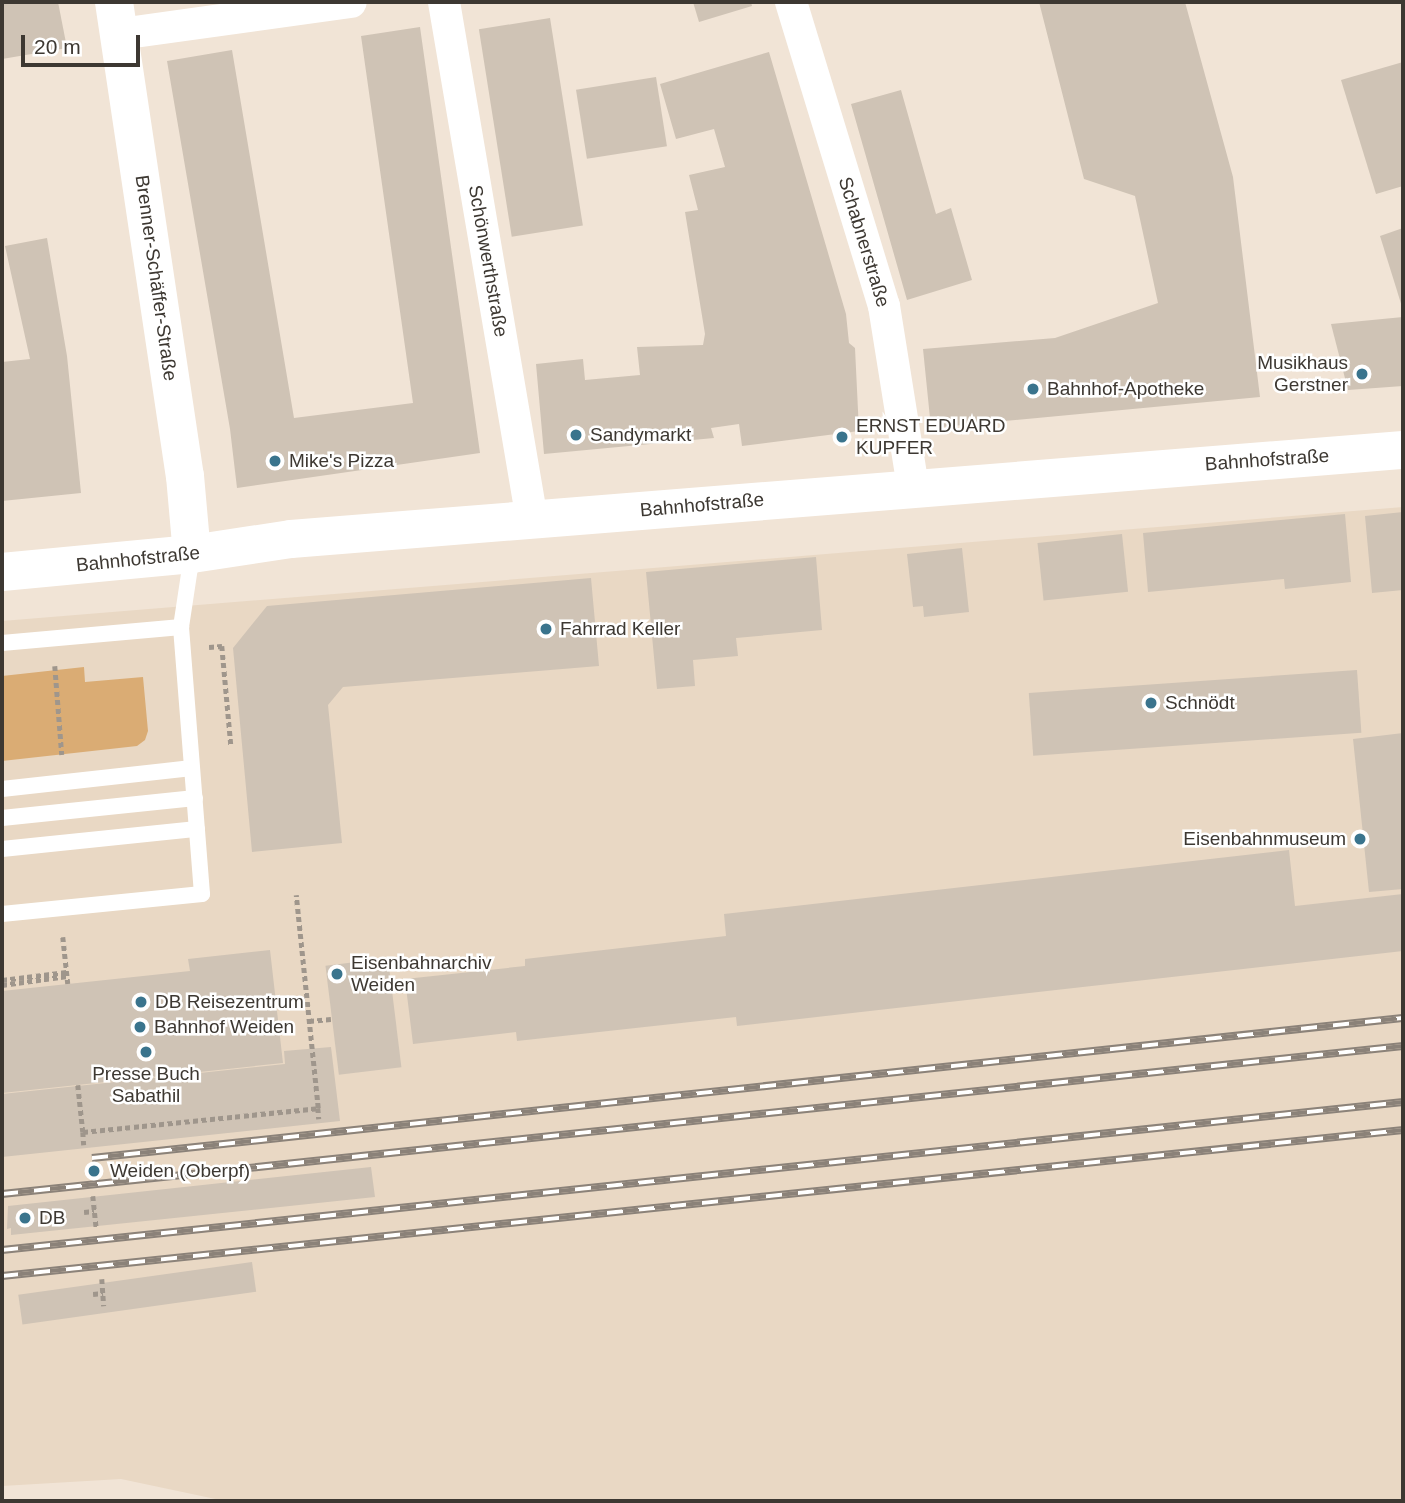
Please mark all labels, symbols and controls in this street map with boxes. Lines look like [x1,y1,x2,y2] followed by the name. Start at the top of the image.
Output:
[24,21,144,65] scale bar
[34,35,81,58] text: 20 m
[130,174,182,382] street label: Brenner-Schäffer-Straße
[833,174,895,310] street label: Schabnerstraße
[463,183,513,339] street label: Schönwerthstraße
[1257,352,1348,396] place label: Musikhaus Gerstner
[1354,366,1370,382] marker: Musikhaus Gerstner
[1047,378,1204,400] place label: Bahnhof-Apotheke
[1025,381,1041,397] marker: Bahnhof-Apotheke
[856,415,1006,459] place label: ERNST EDUARD KUPFER
[590,424,691,446] place label: Sandymarkt
[568,427,584,443] marker: Sandymarkt
[834,429,850,445] marker: ERNST EDUARD KUPFER
[1204,444,1330,476] street label: Bahnhofstraße
[289,450,394,472] place label: Mike's Pizza
[267,453,283,469] marker: Mike's Pizza
[639,488,765,522] street label: Bahnhofstraße
[75,541,201,577] street label: Bahnhofstraße
[560,618,680,640] place label: Fahrrad Keller
[538,621,554,637] marker: Fahrrad Keller
[1165,692,1235,714] place label: Schnödt
[1143,695,1159,711] marker: Schnödt
[1183,828,1346,850] place label: Eisenbahnmuseum
[1352,831,1368,847] marker: Eisenbahnmuseum
[351,952,491,996] place label: Eisenbahnarchiv Weiden
[329,966,345,982] marker: Eisenbahnarchiv Weiden
[155,991,304,1013] place label: DB Reisezentrum
[133,994,149,1010] marker: DB Reisezentrum
[154,1016,294,1038] place label: Bahnhof Weiden
[132,1019,148,1035] marker: Bahnhof Weiden
[138,1044,154,1060] marker: Presse Buch Sabathil
[92,1063,200,1107] place label: Presse Buch Sabathil
[110,1160,250,1182] place label: Weiden (Oberpf)
[84,1161,104,1181] marker: Weiden (Oberpf)
[39,1207,65,1229] place label: DB
[17,1210,33,1226] marker: DB

